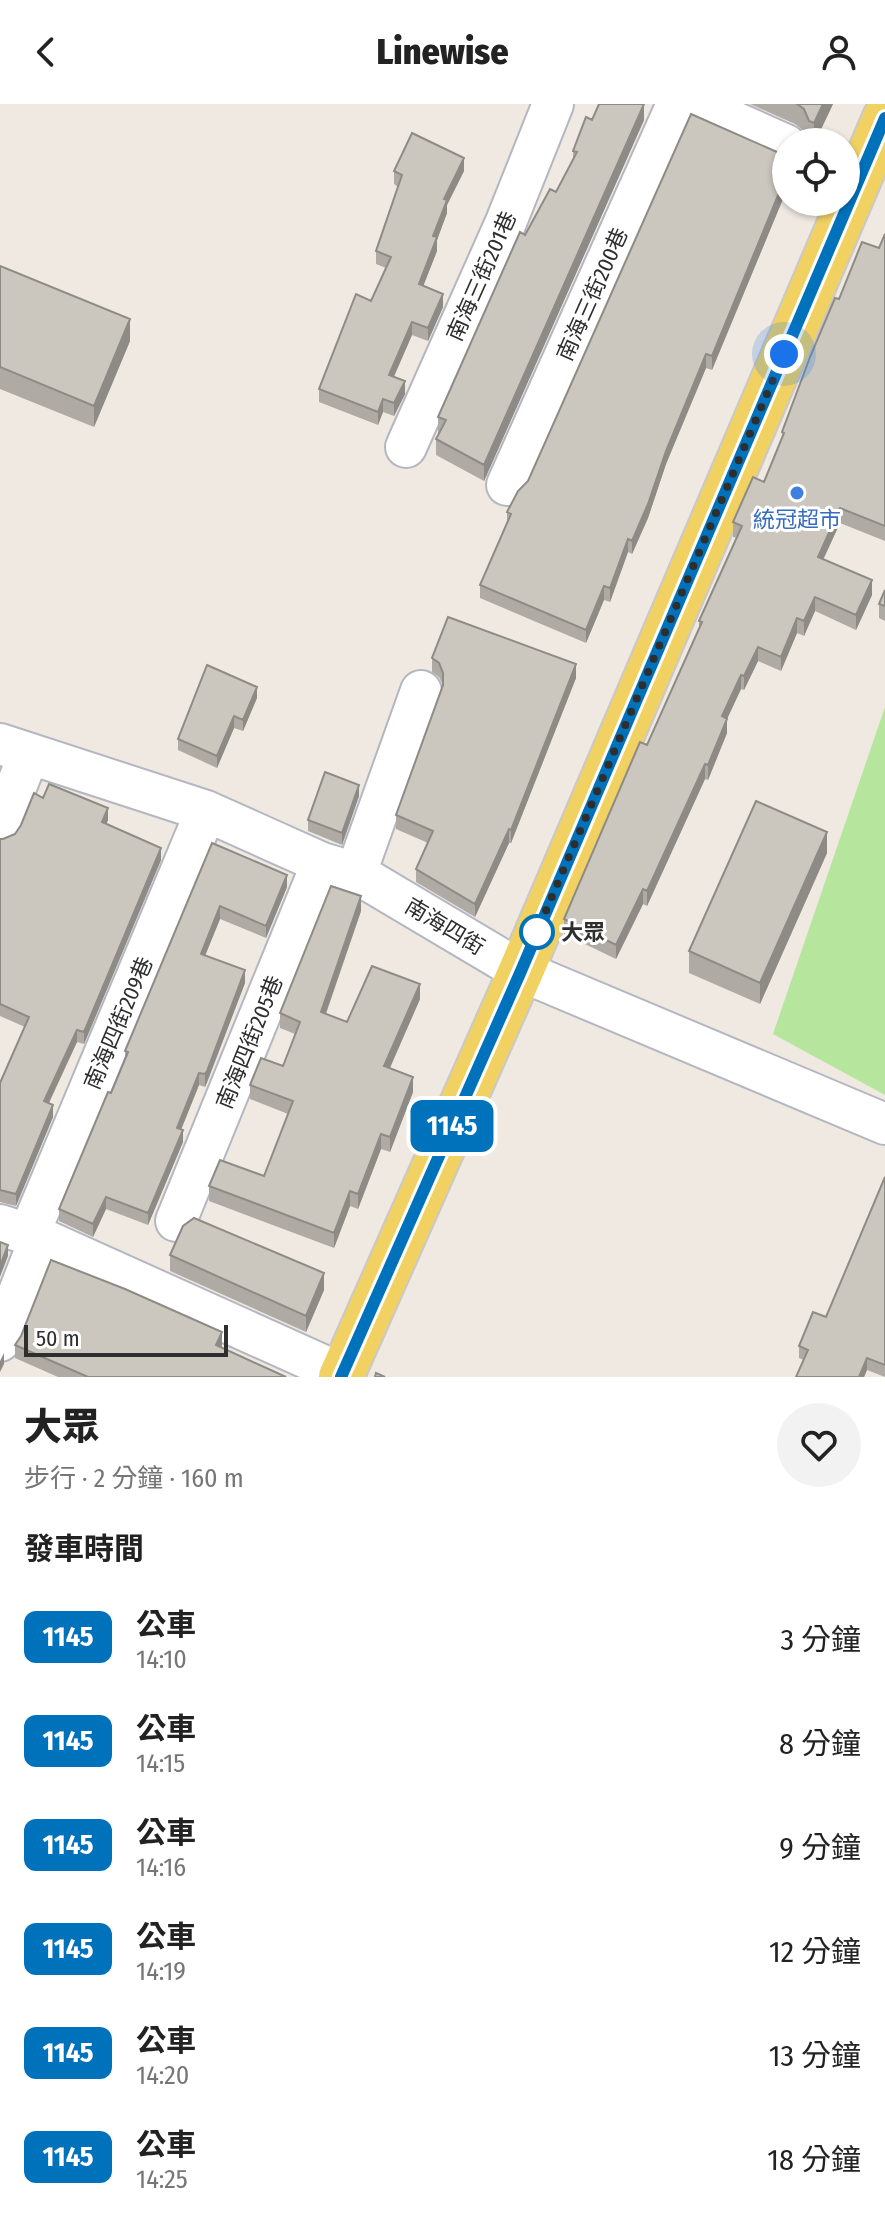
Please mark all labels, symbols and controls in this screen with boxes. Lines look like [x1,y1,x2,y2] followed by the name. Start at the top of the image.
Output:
[24,30,68,74] icon: back
[376,30,509,74] text: Linewise
[817,30,861,74] icon: person
[772,128,860,216] map controls
[772,128,860,216] button: locate
[441,207,522,345] street label: 南海三街201巷
[551,224,634,365] street label: 南海三街200巷
[764,334,804,374] your location
[788,484,806,502] marker: 統冠超市
[753,506,841,533] place label: 統冠超市
[400,892,489,961] street label: 南海四街
[520,915,554,949] marker: 大眾
[561,919,605,946] place label: 大眾
[78,953,159,1094] street label: 南海四街209巷
[210,972,288,1113] street label: 南海四街205巷
[396,1100,508,1152] line badge: 1145
[426,1109,478,1142] text: 1145
[24,1321,228,1357] scale bar
[36,1325,80,1352] text: 50 m
[777,1403,861,1487] button: heart
[24,1404,100,1450] text: 大眾
[24,1463,244,1494] text: 步行 · 2 分鐘 · 160 m
[24,1531,144,1567] text: 發車時間
[136,1607,196,1643] text: 公車
[42,1620,94,1653] text: 1145
[780,1622,861,1658] text: 3 分鐘
[136,1644,187,1675] text: 14:10
[136,1711,196,1747] text: 公車
[42,1724,94,1757] text: 1145
[779,1726,861,1762] text: 8 分鐘
[136,1748,185,1779] text: 14:15
[136,1815,196,1851] text: 公車
[42,1828,94,1861] text: 1145
[779,1830,861,1866] text: 9 分鐘
[136,1852,186,1883] text: 14:16
[136,1919,196,1955] text: 公車
[42,1932,94,1965] text: 1145
[769,1934,861,1970] text: 12 分鐘
[136,1956,186,1987] text: 14:19
[136,2023,196,2059] text: 公車
[42,2036,94,2069] text: 1145
[769,2038,861,2074] text: 13 分鐘
[136,2060,189,2091] text: 14:20
[136,2127,196,2163] text: 公車
[42,2140,94,2173] text: 1145
[767,2142,861,2178] text: 18 分鐘
[136,2164,188,2195] text: 14:25

